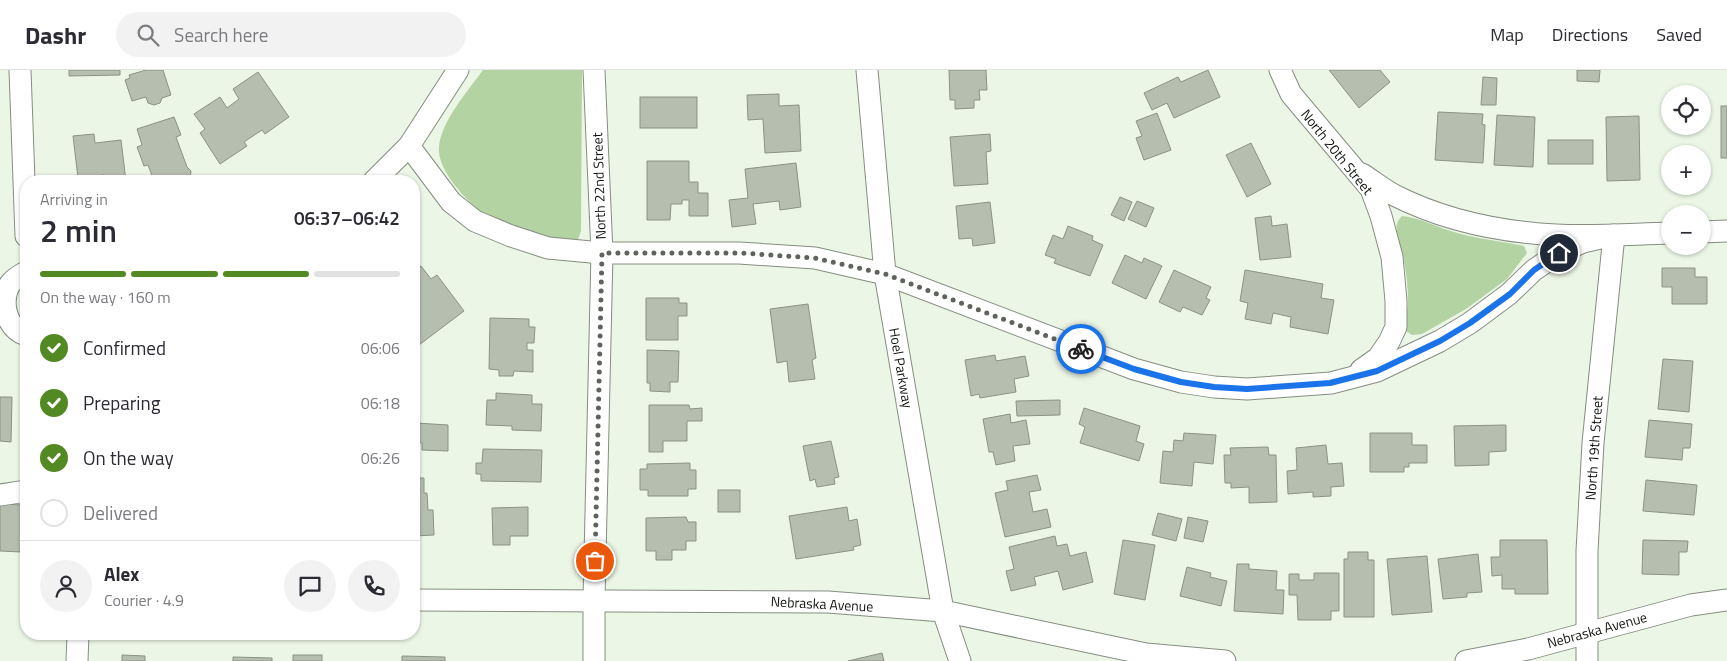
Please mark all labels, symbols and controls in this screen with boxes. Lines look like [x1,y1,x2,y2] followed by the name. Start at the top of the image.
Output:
[116,12,466,57] search box
[25,17,86,53] text: Dashr
[174,20,268,49] text: Search here
[134,21,162,49] icon: search
[1490,21,1524,48] text: Map
[1552,21,1628,48] text: Directions
[1656,21,1702,48] text: Saved
[1661,85,1711,255] map controls
[1661,85,1711,135] button: locate
[1296,104,1378,199] street label: North 20th Street
[586,132,611,240] street label: North 22nd Street
[1661,145,1711,195] button: +
[40,187,108,211] text: Arriving in
[294,203,400,232] text: 06:37–06:42
[1661,205,1711,255] button: −
[40,206,117,254] text: 2 min
[1538,232,1580,274] pin
[1545,239,1573,267] icon: home
[40,285,171,309] text: On the way · 160 m
[1056,324,1106,374] courier
[884,326,919,410] street label: Hoel Parkway
[83,333,166,362] text: Confirmed
[40,334,68,362] icon: check
[1067,335,1095,363] icon: bike
[361,336,400,360] text: 06:06
[83,388,160,417] text: Preparing
[40,389,68,417] icon: check
[361,391,400,415] text: 06:18
[1579,395,1608,501] street label: North 19th Street
[83,443,174,472] text: On the way
[40,444,68,472] icon: check
[361,446,400,470] text: 06:26
[83,498,158,527] text: Delivered
[574,540,616,582] pin
[581,547,609,575] icon: bag
[104,559,139,588] text: Alex
[40,560,92,612] button: person
[284,560,336,612] button: chat
[348,560,400,612] button: phone
[104,588,184,612] text: Courier · 4.9
[770,590,874,617] street label: Nebraska Avenue
[1545,606,1649,653] street label: Nebraska Avenue

